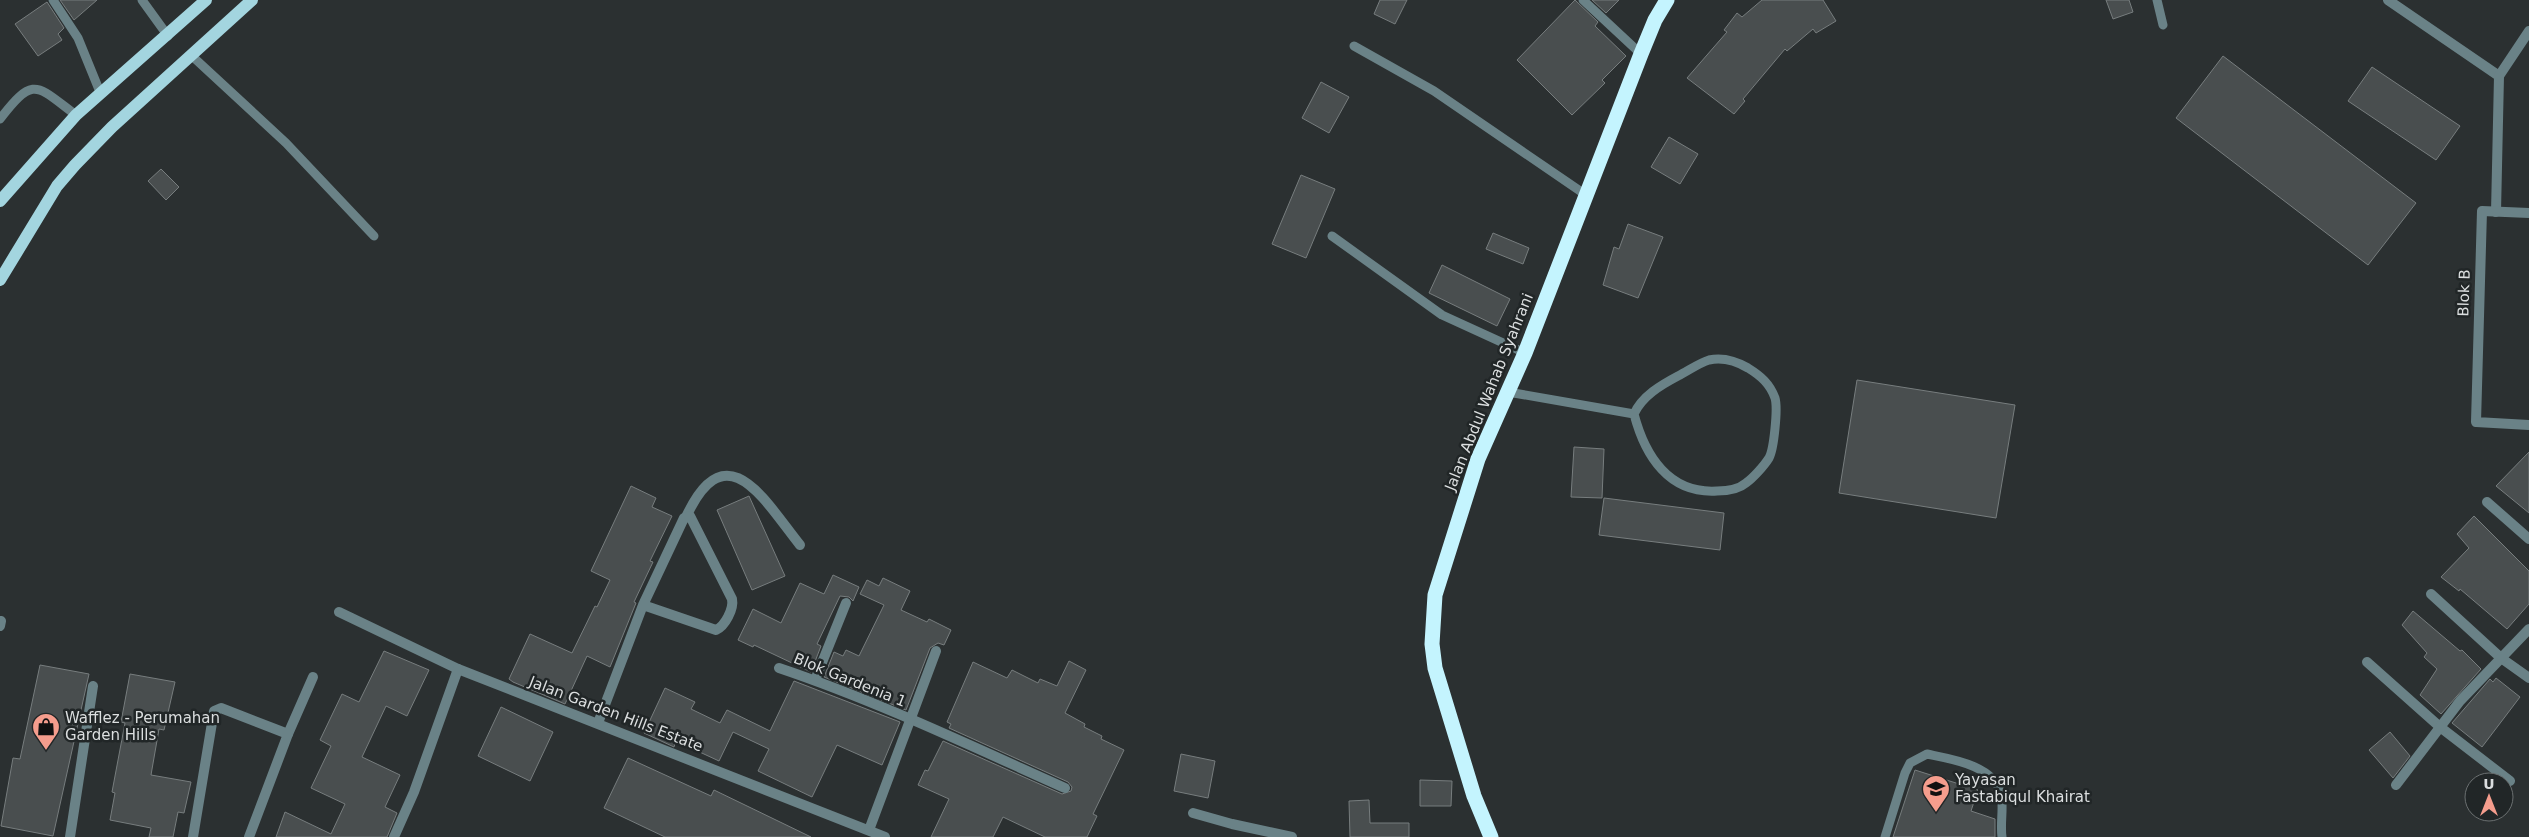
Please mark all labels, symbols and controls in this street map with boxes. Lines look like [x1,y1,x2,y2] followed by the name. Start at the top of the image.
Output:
[2454,269,2474,317] street label: Blok B
[1441,291,1537,494] street label: Jalan Abdul Wahab Syahrani
[791,649,909,711] street label: Blok Gardenia 1
[526,672,706,756] street label: Jalan Garden Hills Estate
[65,709,220,744] place label: Wafflez - Perumahan Garden Hills
[31,712,61,751] shop icon: Wafflez - Perumahan Garden Hills
[1954,771,2090,806] place label: Yayasan Fastabiqul Khairat
[2464,772,2514,822] north arrow
[1921,774,1951,813] school or university icon: Yayasan Fastabiqul Khairat
[2483,776,2495,792] text: U

